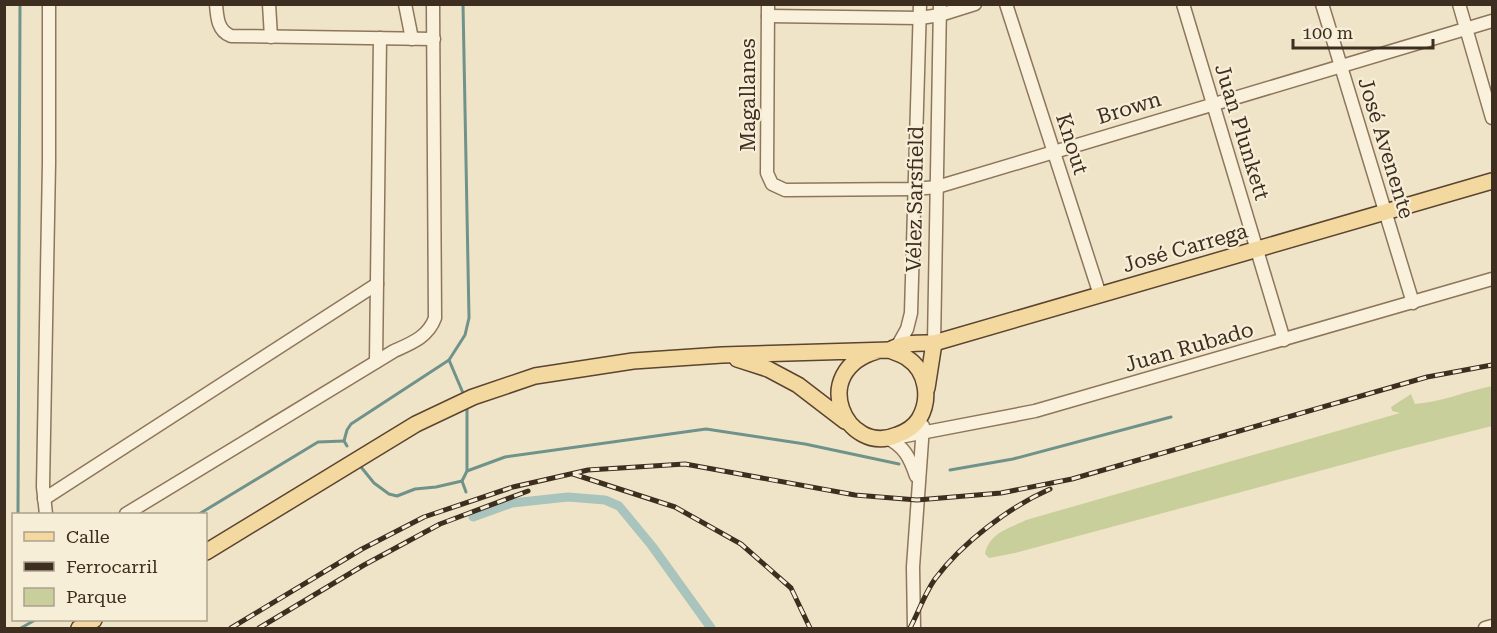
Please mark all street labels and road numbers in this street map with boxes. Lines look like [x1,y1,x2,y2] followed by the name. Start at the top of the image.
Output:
[736,38,760,152] street label: Magallanes
[1210,61,1274,203] street label: Juan Plunkett
[1353,75,1419,221] street label: José Avenente
[1094,87,1164,129] street label: Brown
[1051,110,1093,178] street label: Knout
[902,125,928,272] street label: Vélez Sarsfield
[1120,219,1251,277] street label: José Carrega
[1122,317,1256,377] street label: Juan Rubado

